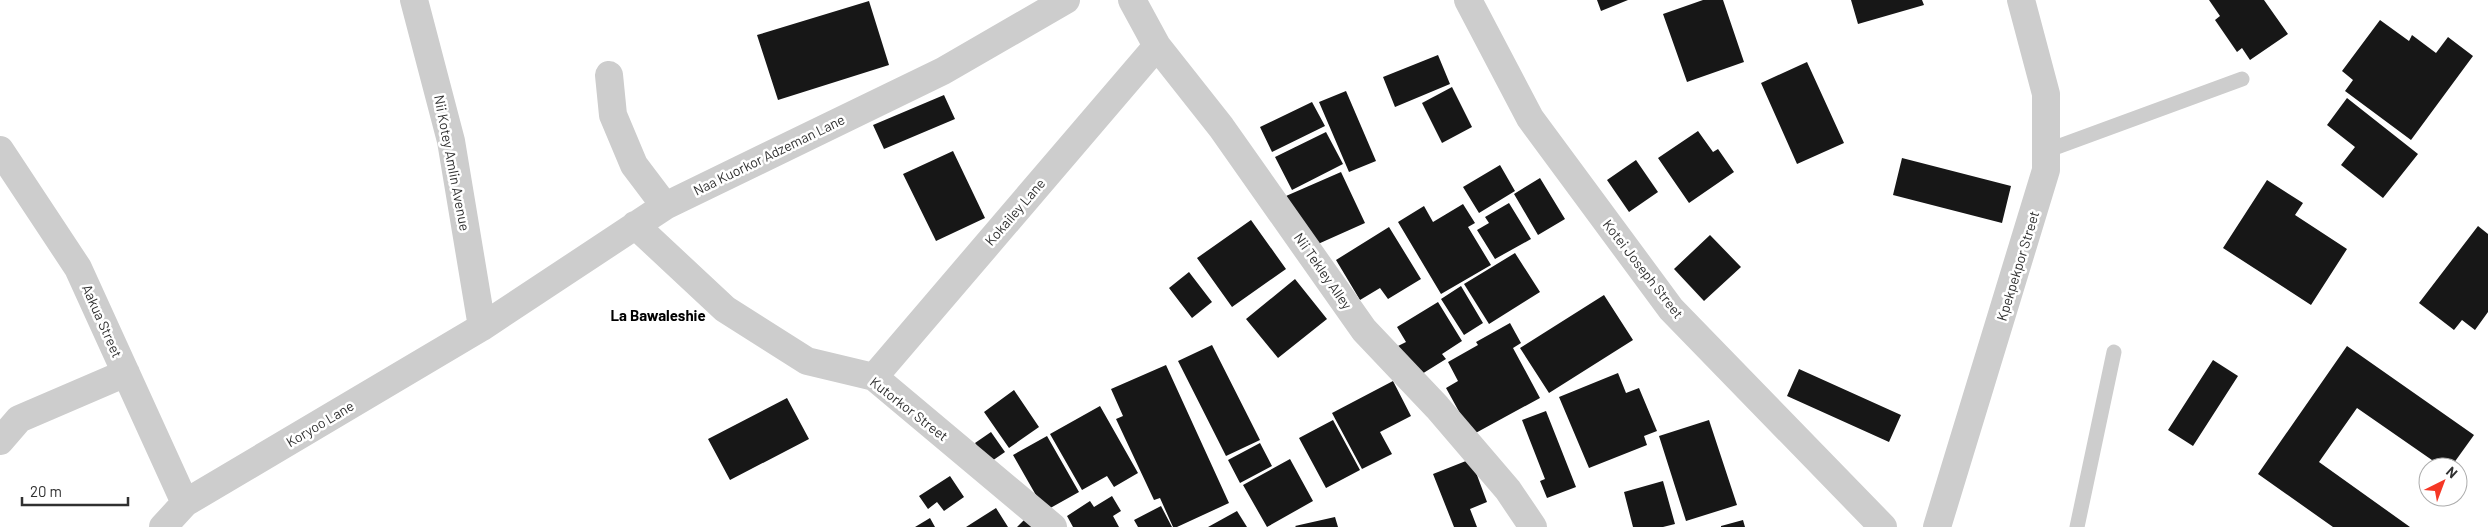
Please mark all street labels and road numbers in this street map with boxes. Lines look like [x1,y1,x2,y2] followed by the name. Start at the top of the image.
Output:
[431,93,474,232] street label: Nii Kotey Amlin Avenue
[690,110,847,199] street label: Naa Kuorkor Adzeman Lane
[981,175,1048,249] street label: Kokailey Lane
[1993,209,2042,323] street label: Kpekpekpor Street
[1600,216,1687,322] street label: Kotei Joseph Street
[1291,229,1356,313] street label: Nii Tekley Alley
[79,282,126,360] street label: Aakua Street
[867,373,952,444] street label: Kutorkor Street
[283,397,357,450] street label: Koryoo Lane

